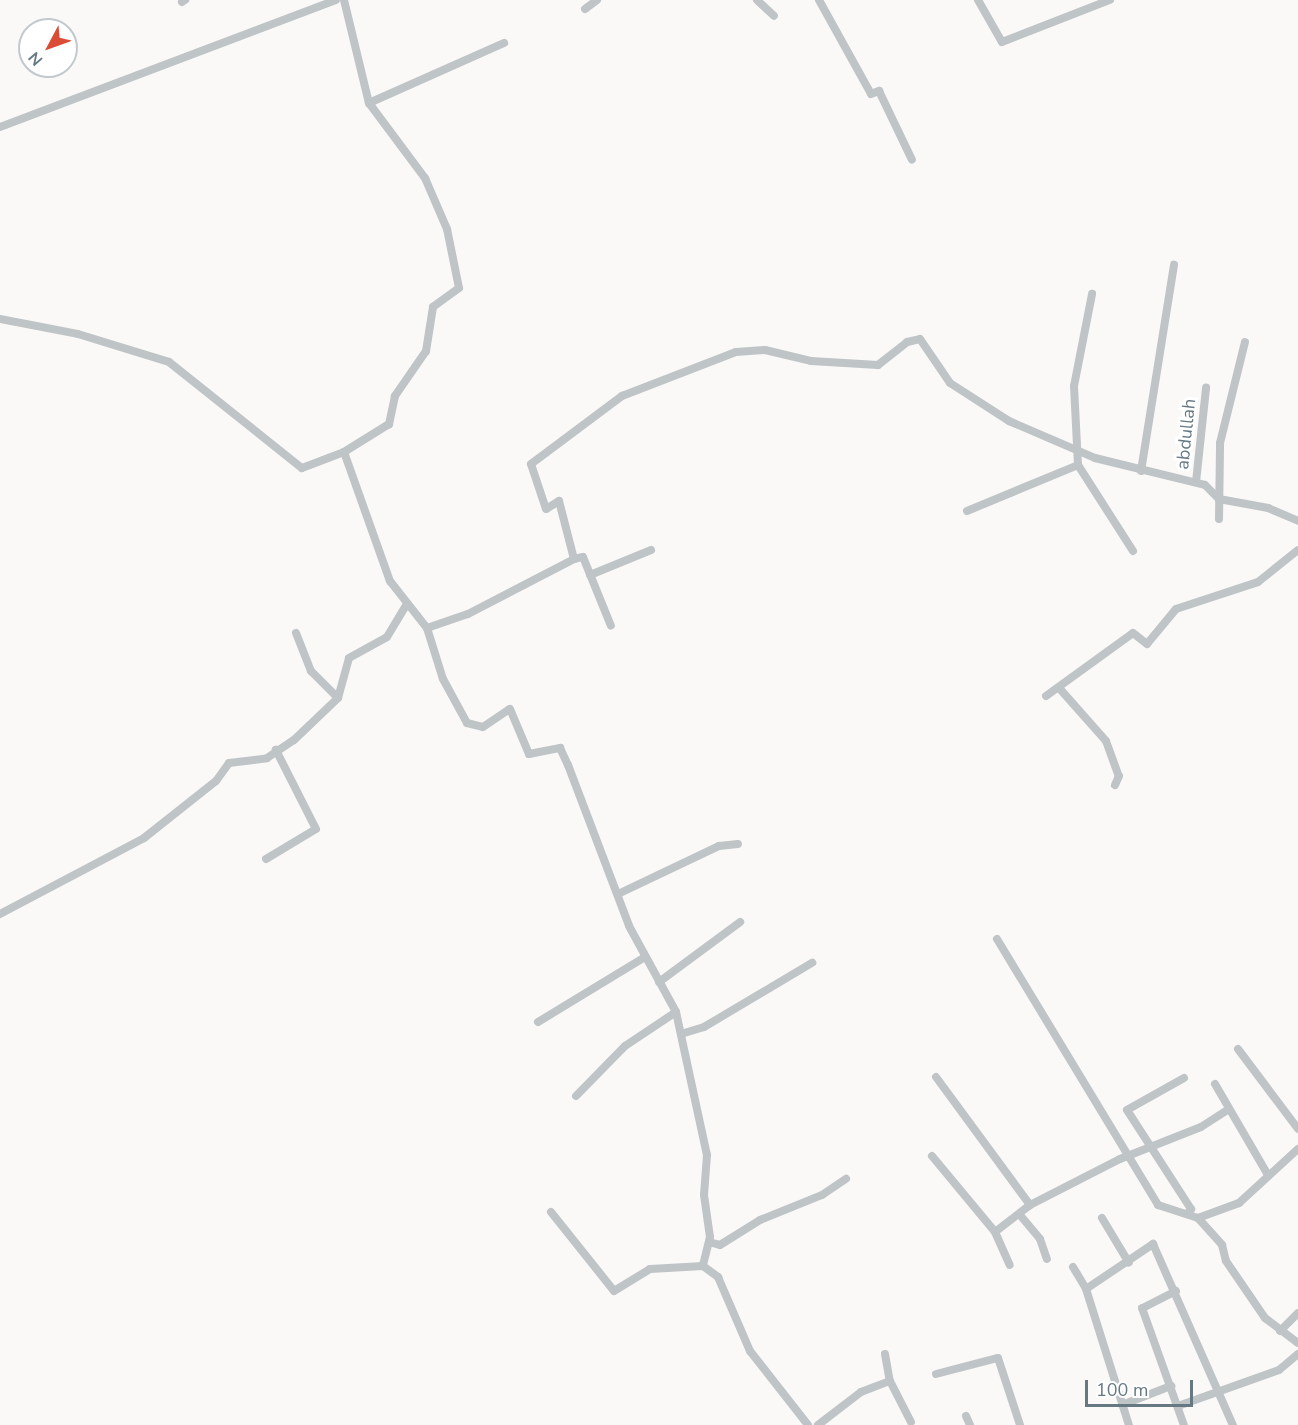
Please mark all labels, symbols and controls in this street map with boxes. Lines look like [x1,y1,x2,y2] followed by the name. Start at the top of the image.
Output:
[18,18,78,78] north arrow
[24,47,48,70] text: N
[1172,398,1200,470] street label: abdullah
[1088,1368,1196,1406] scale bar
[1096,1378,1148,1402] text: 100 m

